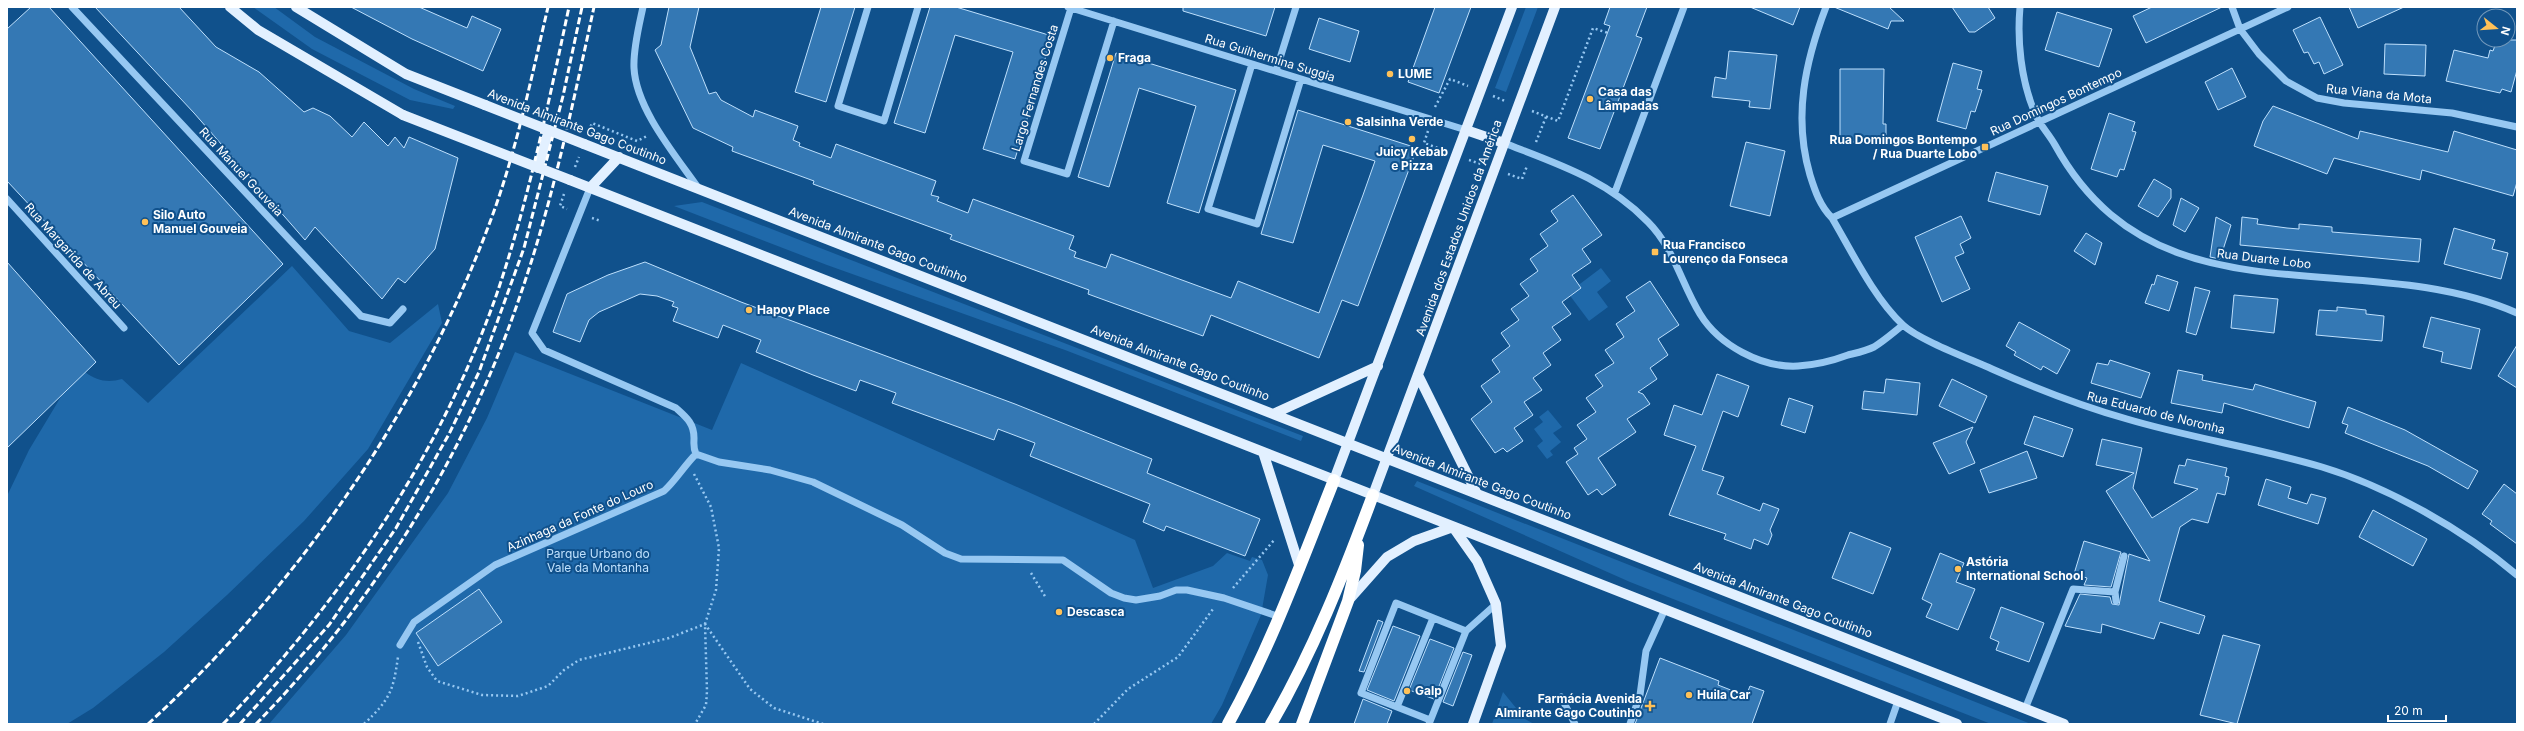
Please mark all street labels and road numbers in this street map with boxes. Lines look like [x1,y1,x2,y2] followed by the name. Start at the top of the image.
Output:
[1008,23,1061,153] street label: Largo Fernandes Costa
[1203,31,1337,84] street label: Rua Guilhermina Suggia
[1988,64,2124,139] street label: Rua Domingos Bontempo
[2325,80,2433,107] street label: Rua Viana da Mota
[486,85,669,168] street label: Avenida Almirante Gago Coutinho
[1412,118,1505,338] street label: Avenida dos Estados Unidos da América
[196,124,287,219] street label: Rua Manuel Gouveia
[22,199,125,312] street label: Rua Margarida de Abreu
[787,203,970,286] street label: Avenida Almirante Gago Coutinho
[2216,245,2312,272] street label: Rua Duarte Lobo
[1089,321,1272,404] street label: Avenida Almirante Gago Coutinho
[2085,388,2227,437] street label: Rua Eduardo de Noronha
[1391,440,1574,523] street label: Avenida Almirante Gago Coutinho
[504,476,656,555] street label: Azinhaga da Fonte do Louro
[1692,558,1875,641] street label: Avenida Almirante Gago Coutinho

